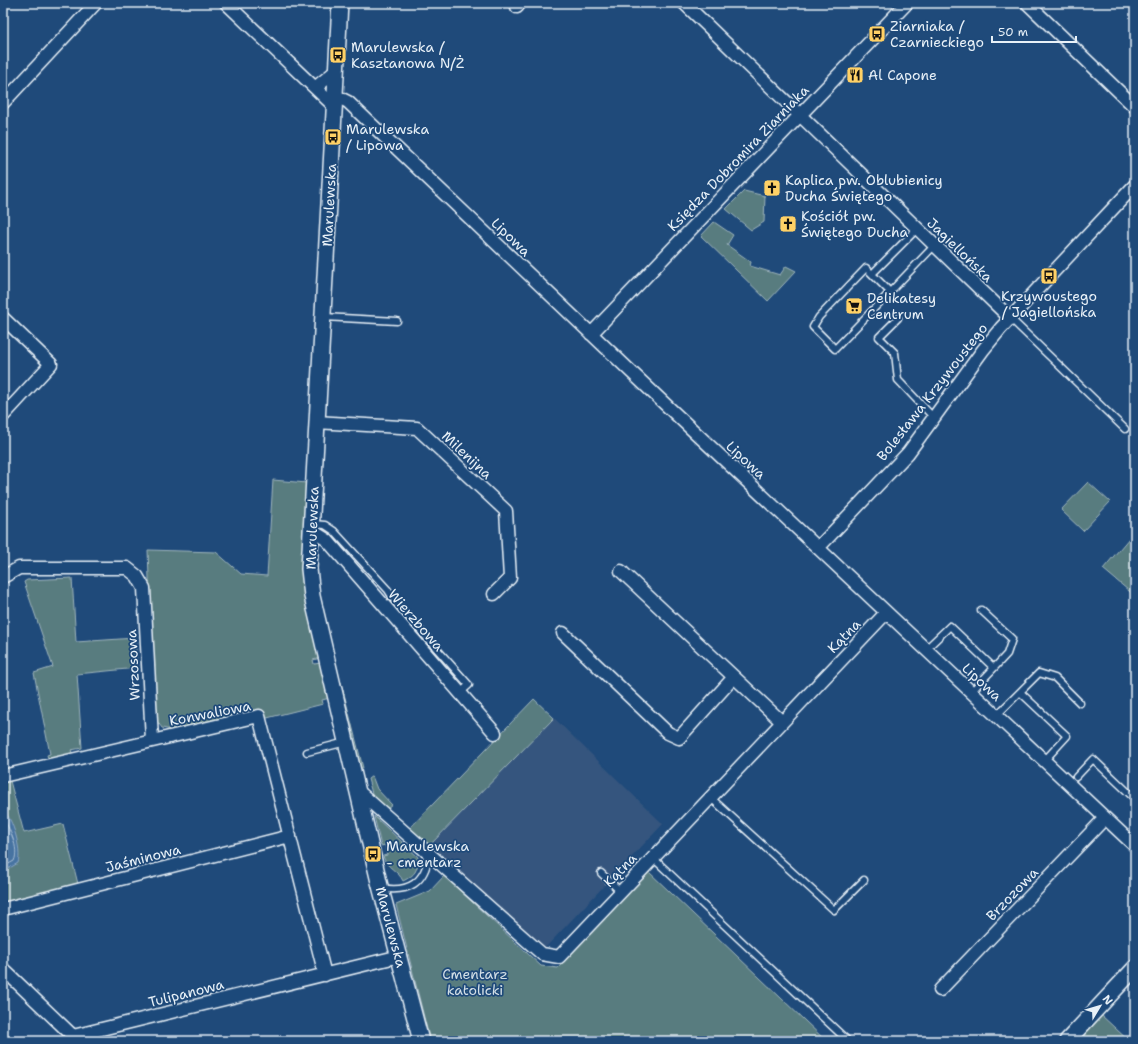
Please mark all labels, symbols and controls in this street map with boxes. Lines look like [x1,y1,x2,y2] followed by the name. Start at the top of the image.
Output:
[890,17,984,51] place label: Ziarniaka / Czarnieckiego
[992,18,1076,44] scale bar
[867,24,887,44] bus stop icon: Ziarniaka / Czarnieckiego
[998,24,1028,40] text: 50 m
[351,38,465,72] place label: Marulewska / Kasztanowa N/Ż
[328,45,348,65] bus stop icon: Marulewska / Kasztanowa N/Ż
[845,65,865,85] restaurant icon: Al Capone
[868,66,937,84] place label: Al Capone
[663,81,813,235] street label: Księdza Dobromira Ziarniaka
[346,120,429,154] place label: Marulewska / Lipowa
[323,127,343,147] bus stop icon: Marulewska / Lipowa
[318,163,340,247] street label: Marulewska
[785,171,943,205] place label: Kaplica pw. Oblubienicy Ducha Świętego
[762,178,782,198] church icon: Kaplica pw. Oblubienicy Ducha Świętego
[801,207,909,241] place label: Kościół pw. Świętego Ducha
[487,214,535,260] street label: Lipowa
[778,214,798,234] church icon: Kościół pw. Świętego Ducha
[923,214,997,286] street label: Jagiellońska
[1039,266,1059,286] bus stop icon: Krzywoustego / Jagiellońska
[1001,287,1097,321] place label: Krzywoustego / Jagiellońska
[867,289,936,323] place label: Delikatesy Centrum
[844,296,864,316] supermarket icon: Delikatesy Centrum
[873,320,991,464] street label: Bolesława Krzywoustego
[438,427,496,483] street label: Milenijna
[722,437,770,483] street label: Lipowa
[302,486,322,570] street label: Marulewska
[384,585,448,655] street label: Wierzbowa
[824,615,865,657] street label: Kątna
[122,629,144,701] street label: Wrzosowa
[958,659,1006,705] street label: Lipowa
[168,696,253,730] street label: Konwaliowa
[386,837,469,871] place label: Marulewska - cmentarz
[104,840,183,876] street label: Jaśminowa
[363,844,383,864] bus stop icon: Marulewska - cmentarz
[600,849,641,891] street label: Kątna
[982,863,1042,924] street label: Brzozowa
[372,885,411,970] street label: Marulewska
[442,965,508,999] park label: Cmentarz katolicki
[146,975,226,1011] street label: Tulipanowa
[1080,986,1120,1026] north arrow
[1099,992,1116,1008] text: N

